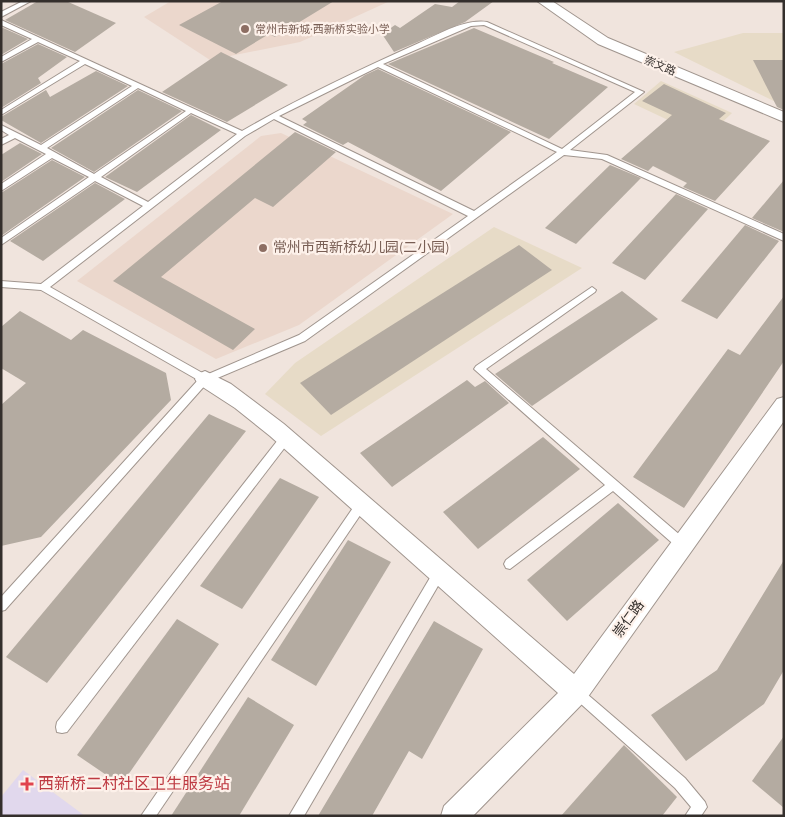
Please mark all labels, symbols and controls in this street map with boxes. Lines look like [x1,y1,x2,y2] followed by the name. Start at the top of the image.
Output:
[255,22,390,37] place label: 常州市新城·西新桥实验小学
[239,23,251,35] marker: 常州市新城·西新桥实验小学
[642,53,678,79] street label: 崇文路
[273,238,449,258] place label: 常州市西新桥幼儿园(二小园)
[257,242,269,254] marker: 常州市西新桥幼儿园(二小园)
[609,596,649,642] street label: 崇仁路
[38,773,230,795] place label: 西新桥二村社区卫生服务站
[20,777,34,791] marker: 西新桥二村社区卫生服务站

